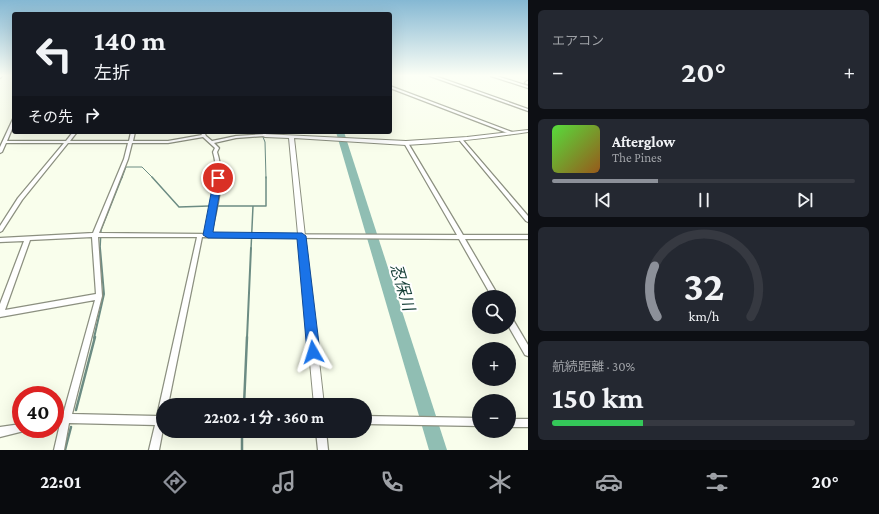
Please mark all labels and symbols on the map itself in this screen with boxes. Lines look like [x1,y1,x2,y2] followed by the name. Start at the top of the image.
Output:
[201,161,235,195] pin
[387,262,418,314] water label: 忍保川
[292,331,334,373] position arrow
[12,386,64,438] speed limit sign: 40

